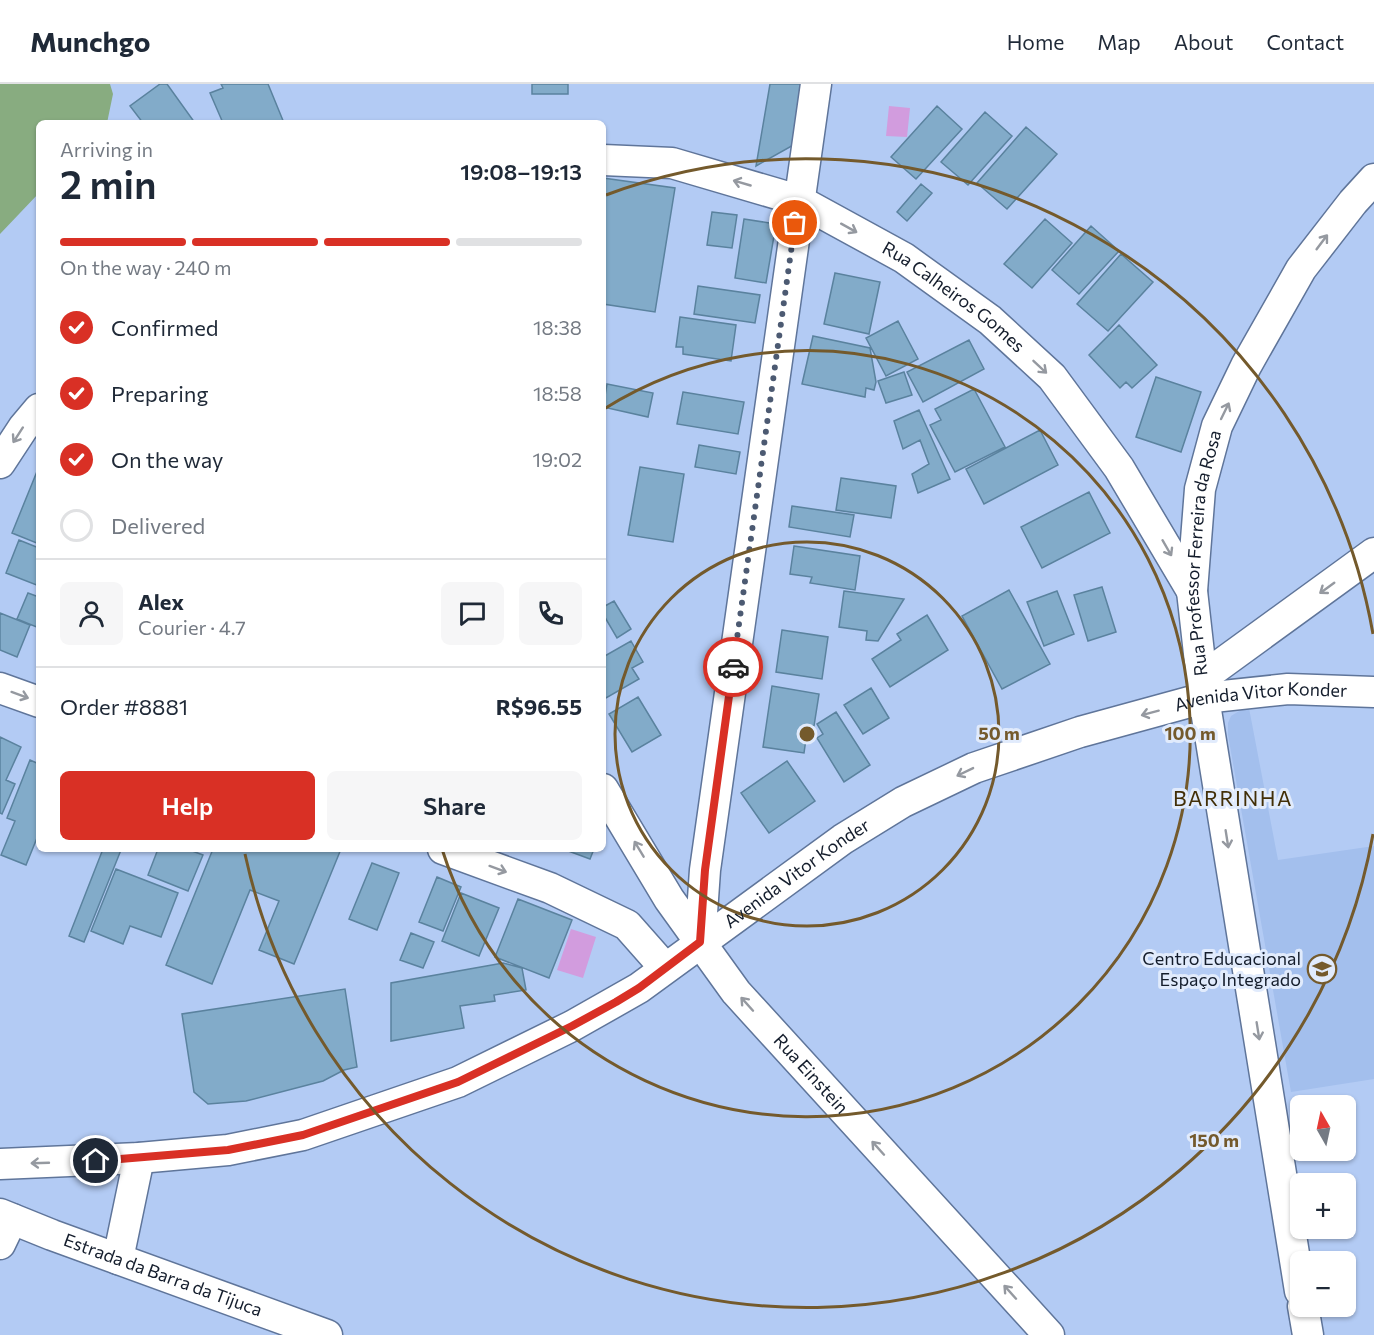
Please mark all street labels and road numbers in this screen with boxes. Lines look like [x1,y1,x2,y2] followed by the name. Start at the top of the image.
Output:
[879,236,1030,356] street label: Rua Calheiros Gomes
[1180,428,1225,677] street label: Rua Professor Ferreira da Rosa
[1172,677,1348,716] street label: Avenida Vitor Konder
[719,813,873,932] street label: Avenida Vitor Konder
[770,1029,854,1118] street label: Rua Einstein
[61,1228,265,1321] street label: Estrada da Barra da Tijuca

